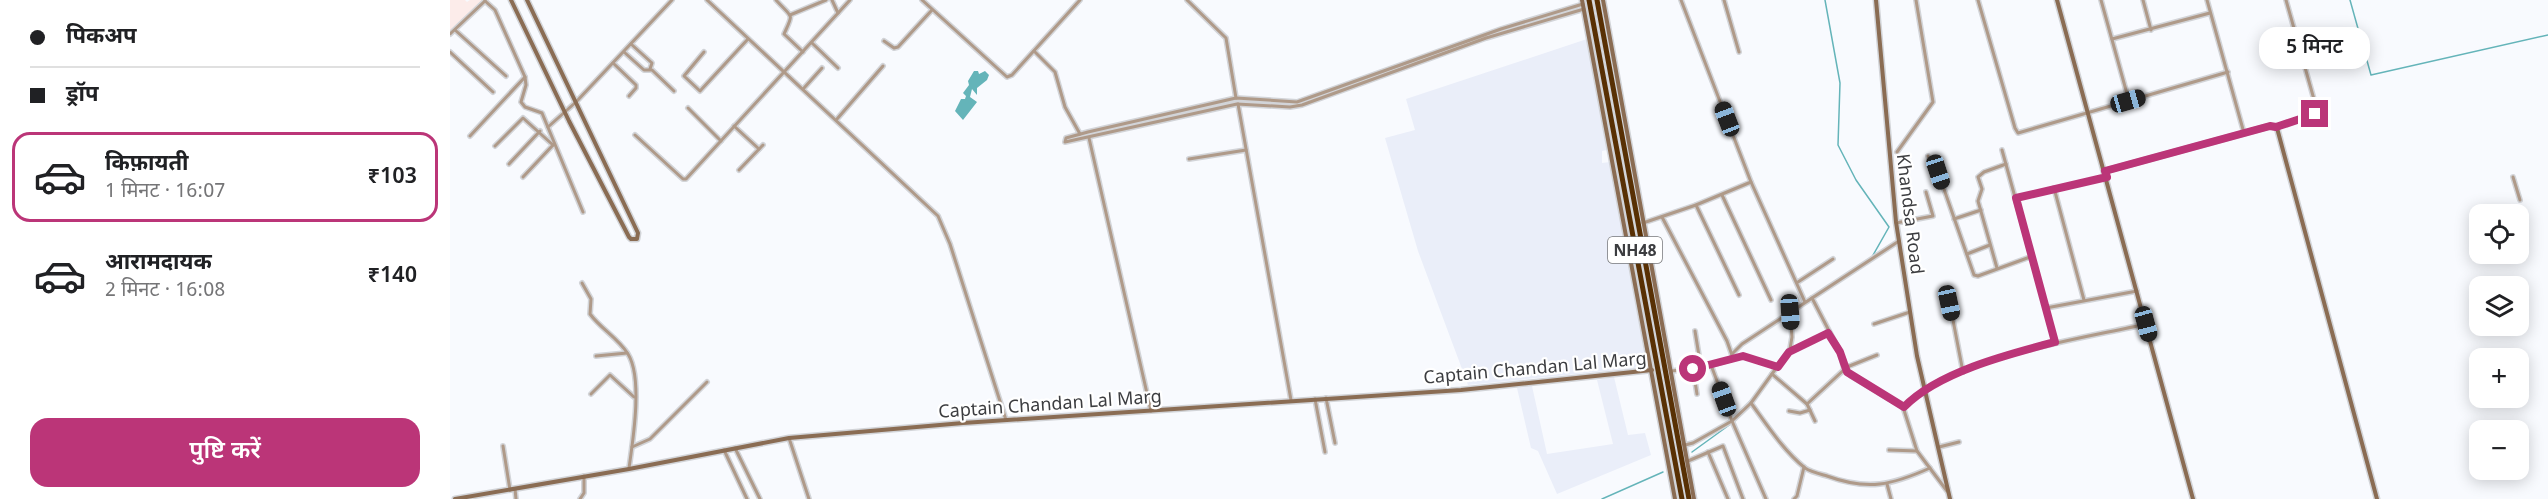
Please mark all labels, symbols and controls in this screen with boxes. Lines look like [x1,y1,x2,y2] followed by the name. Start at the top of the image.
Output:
[66,23,137,52] text: पिकअप
[2260,27,2370,69] callout: 5 मिनट
[2286,35,2343,61] text: 5 मिनट
[66,81,99,110] text: ड्रॉप
[2108,87,2148,115] car
[1712,99,1742,139] car
[2301,100,2328,127] route end
[33,150,87,204] icon: car
[105,150,189,179] text: किफ़ायती
[1924,152,1952,192] car
[1890,153,1927,276] street label: Khandsa Road
[368,163,417,192] text: ₹103
[105,179,225,205] text: 1 मिनट · 16:07
[2469,204,2529,480] map controls
[2469,204,2529,264] button: locate
[1608,237,1662,263] road number: NH48
[33,249,87,303] icon: car
[105,249,212,278] text: आरामदायक
[368,262,417,291] text: ₹140
[2469,276,2529,336] button: layers
[105,278,225,304] text: 2 मिनट · 16:08
[1936,284,1962,322] car
[1780,293,1800,331] car
[2133,304,2159,344] car
[1423,348,1648,391] street label: Captain Chandan Lal Marg
[2469,348,2529,408] button: +
[1679,355,1706,382] route start
[1709,379,1739,419] car
[938,386,1163,425] street label: Captain Chandan Lal Marg
[30,418,420,487] button: पुष्टि करें
[2469,420,2529,480] button: −

